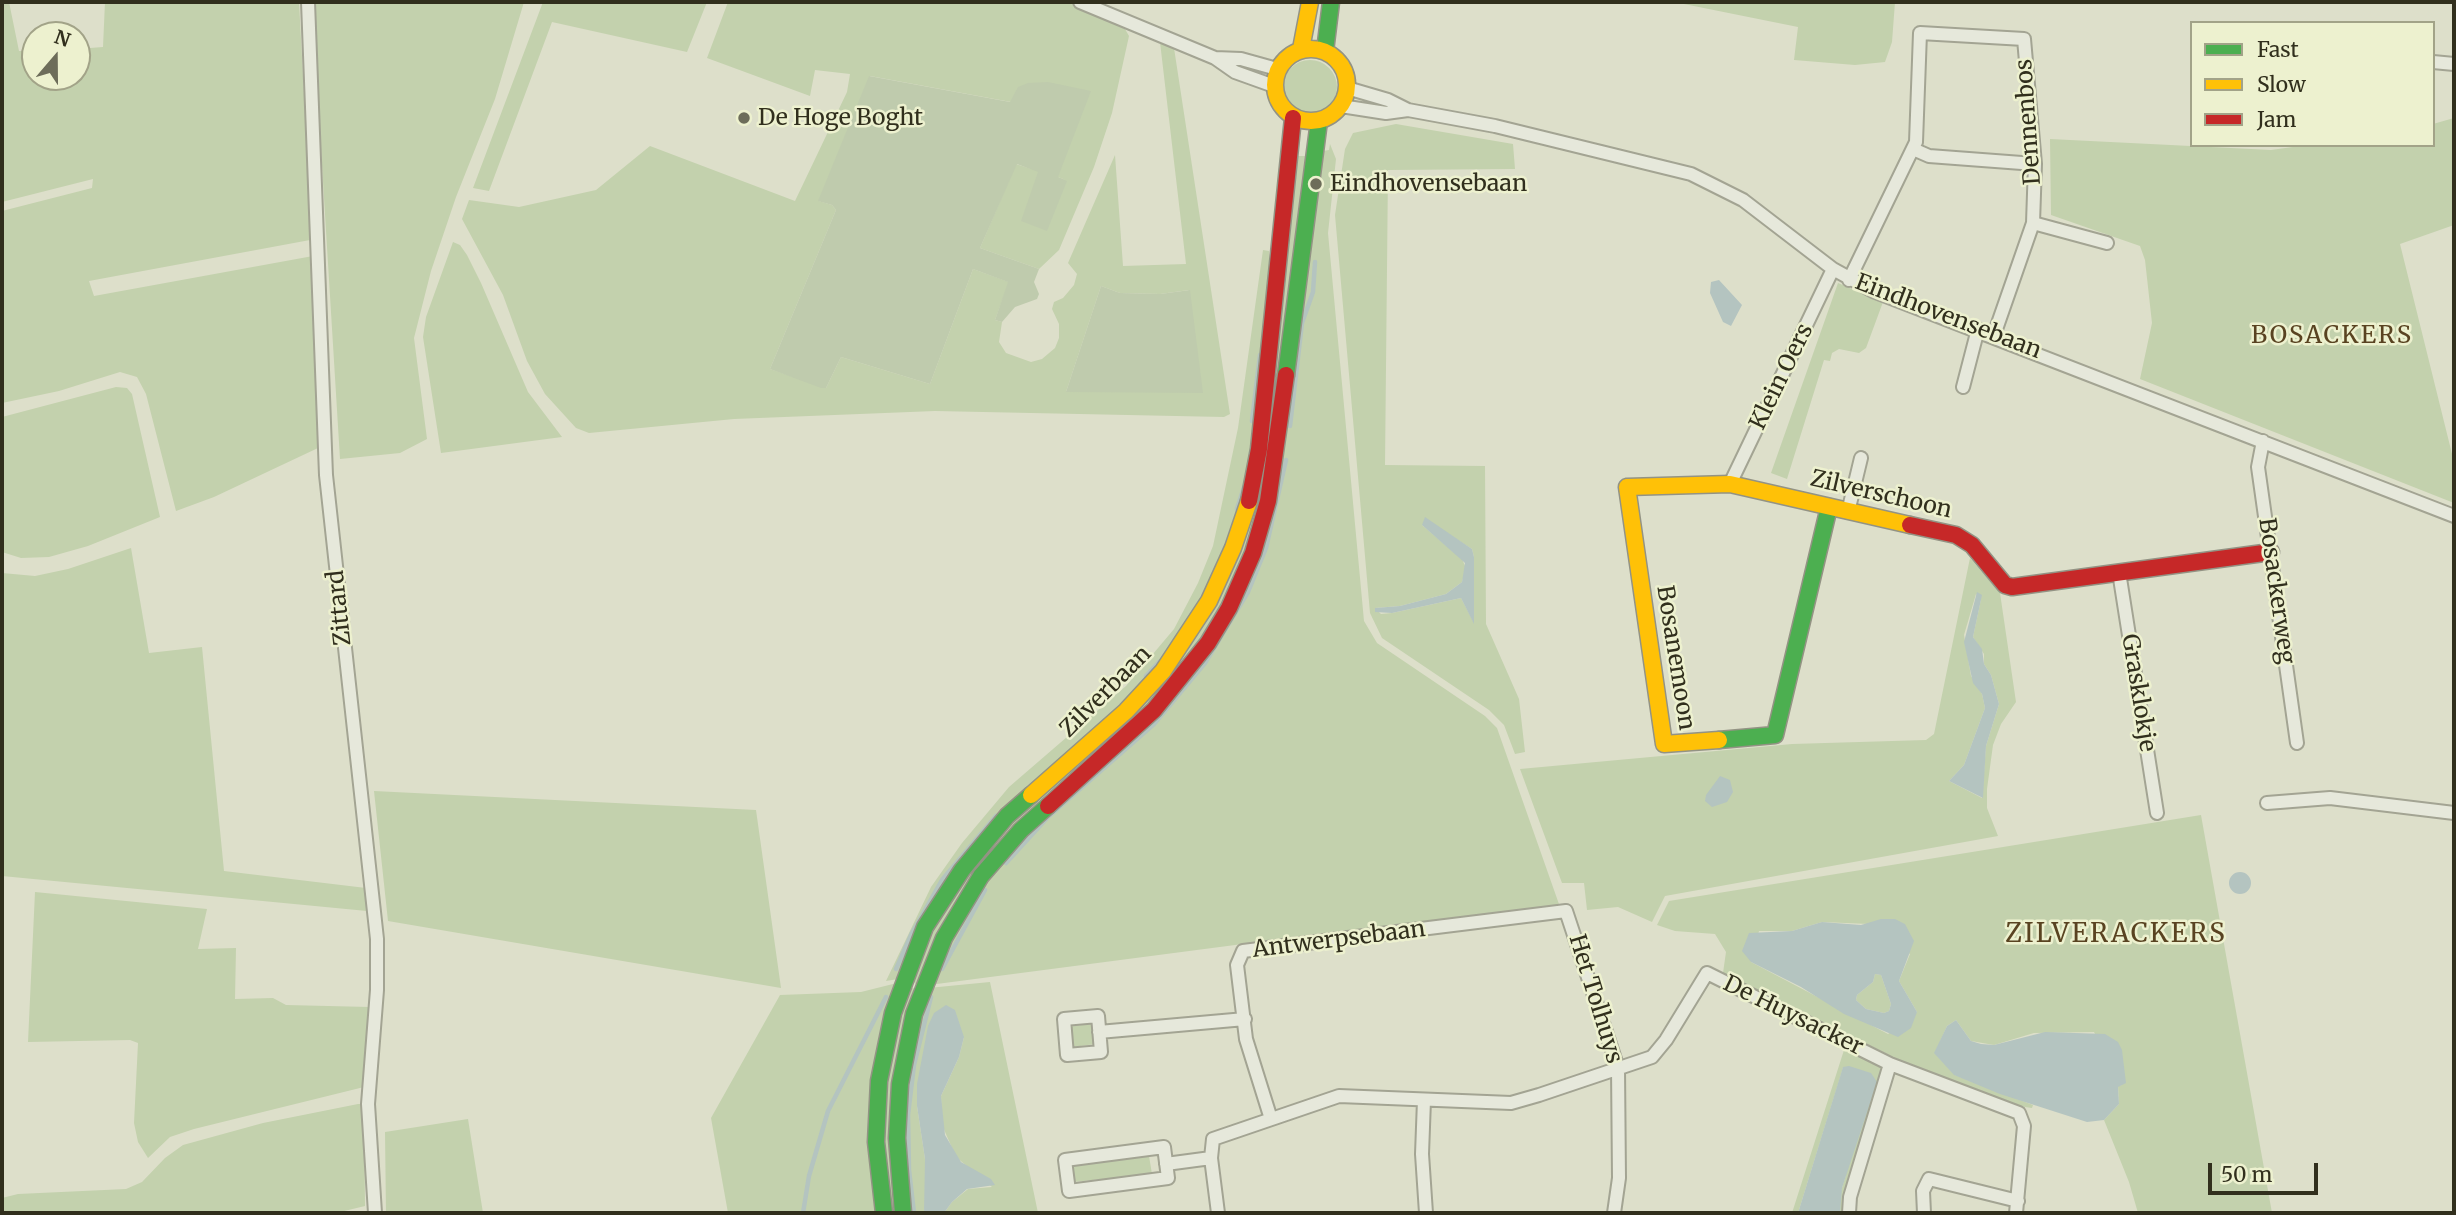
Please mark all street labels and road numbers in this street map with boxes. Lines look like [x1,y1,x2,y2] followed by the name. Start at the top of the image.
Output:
[2011,58,2047,186] street label: Dennenbos
[1851,269,2045,365] street label: Eindhovensebaan
[1744,319,1820,435] street label: Klein Oers
[1808,465,1954,525] street label: Zilverschoon
[2252,516,2300,666] street label: Bosackerweg
[322,569,358,647] street label: Zittard
[1650,584,1700,732] street label: Bosanemoon
[2115,632,2161,754] street label: Grasklokje
[1055,641,1157,743] street label: Zilverbaan
[1251,916,1427,964] street label: Antwerpsebaan
[1562,931,1628,1067] street label: Het Tolhuys
[1718,970,1868,1062] street label: De Huysacker

